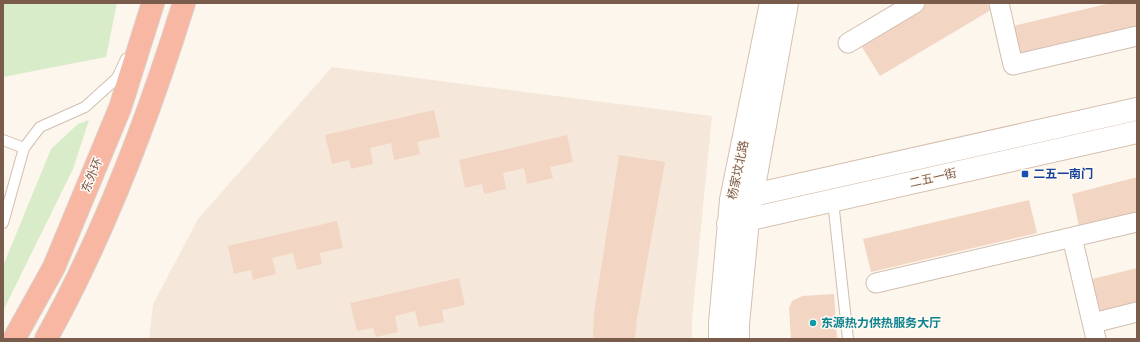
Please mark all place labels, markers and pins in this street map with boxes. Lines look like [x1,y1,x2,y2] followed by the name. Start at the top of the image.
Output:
[1033,167,1093,180] place label: 二五一南门
[1020,169,1030,179] marker: 二五一南门
[821,316,941,329] place label: 东源热力供热服务大厅
[808,318,818,328] marker: 东源热力供热服务大厅

